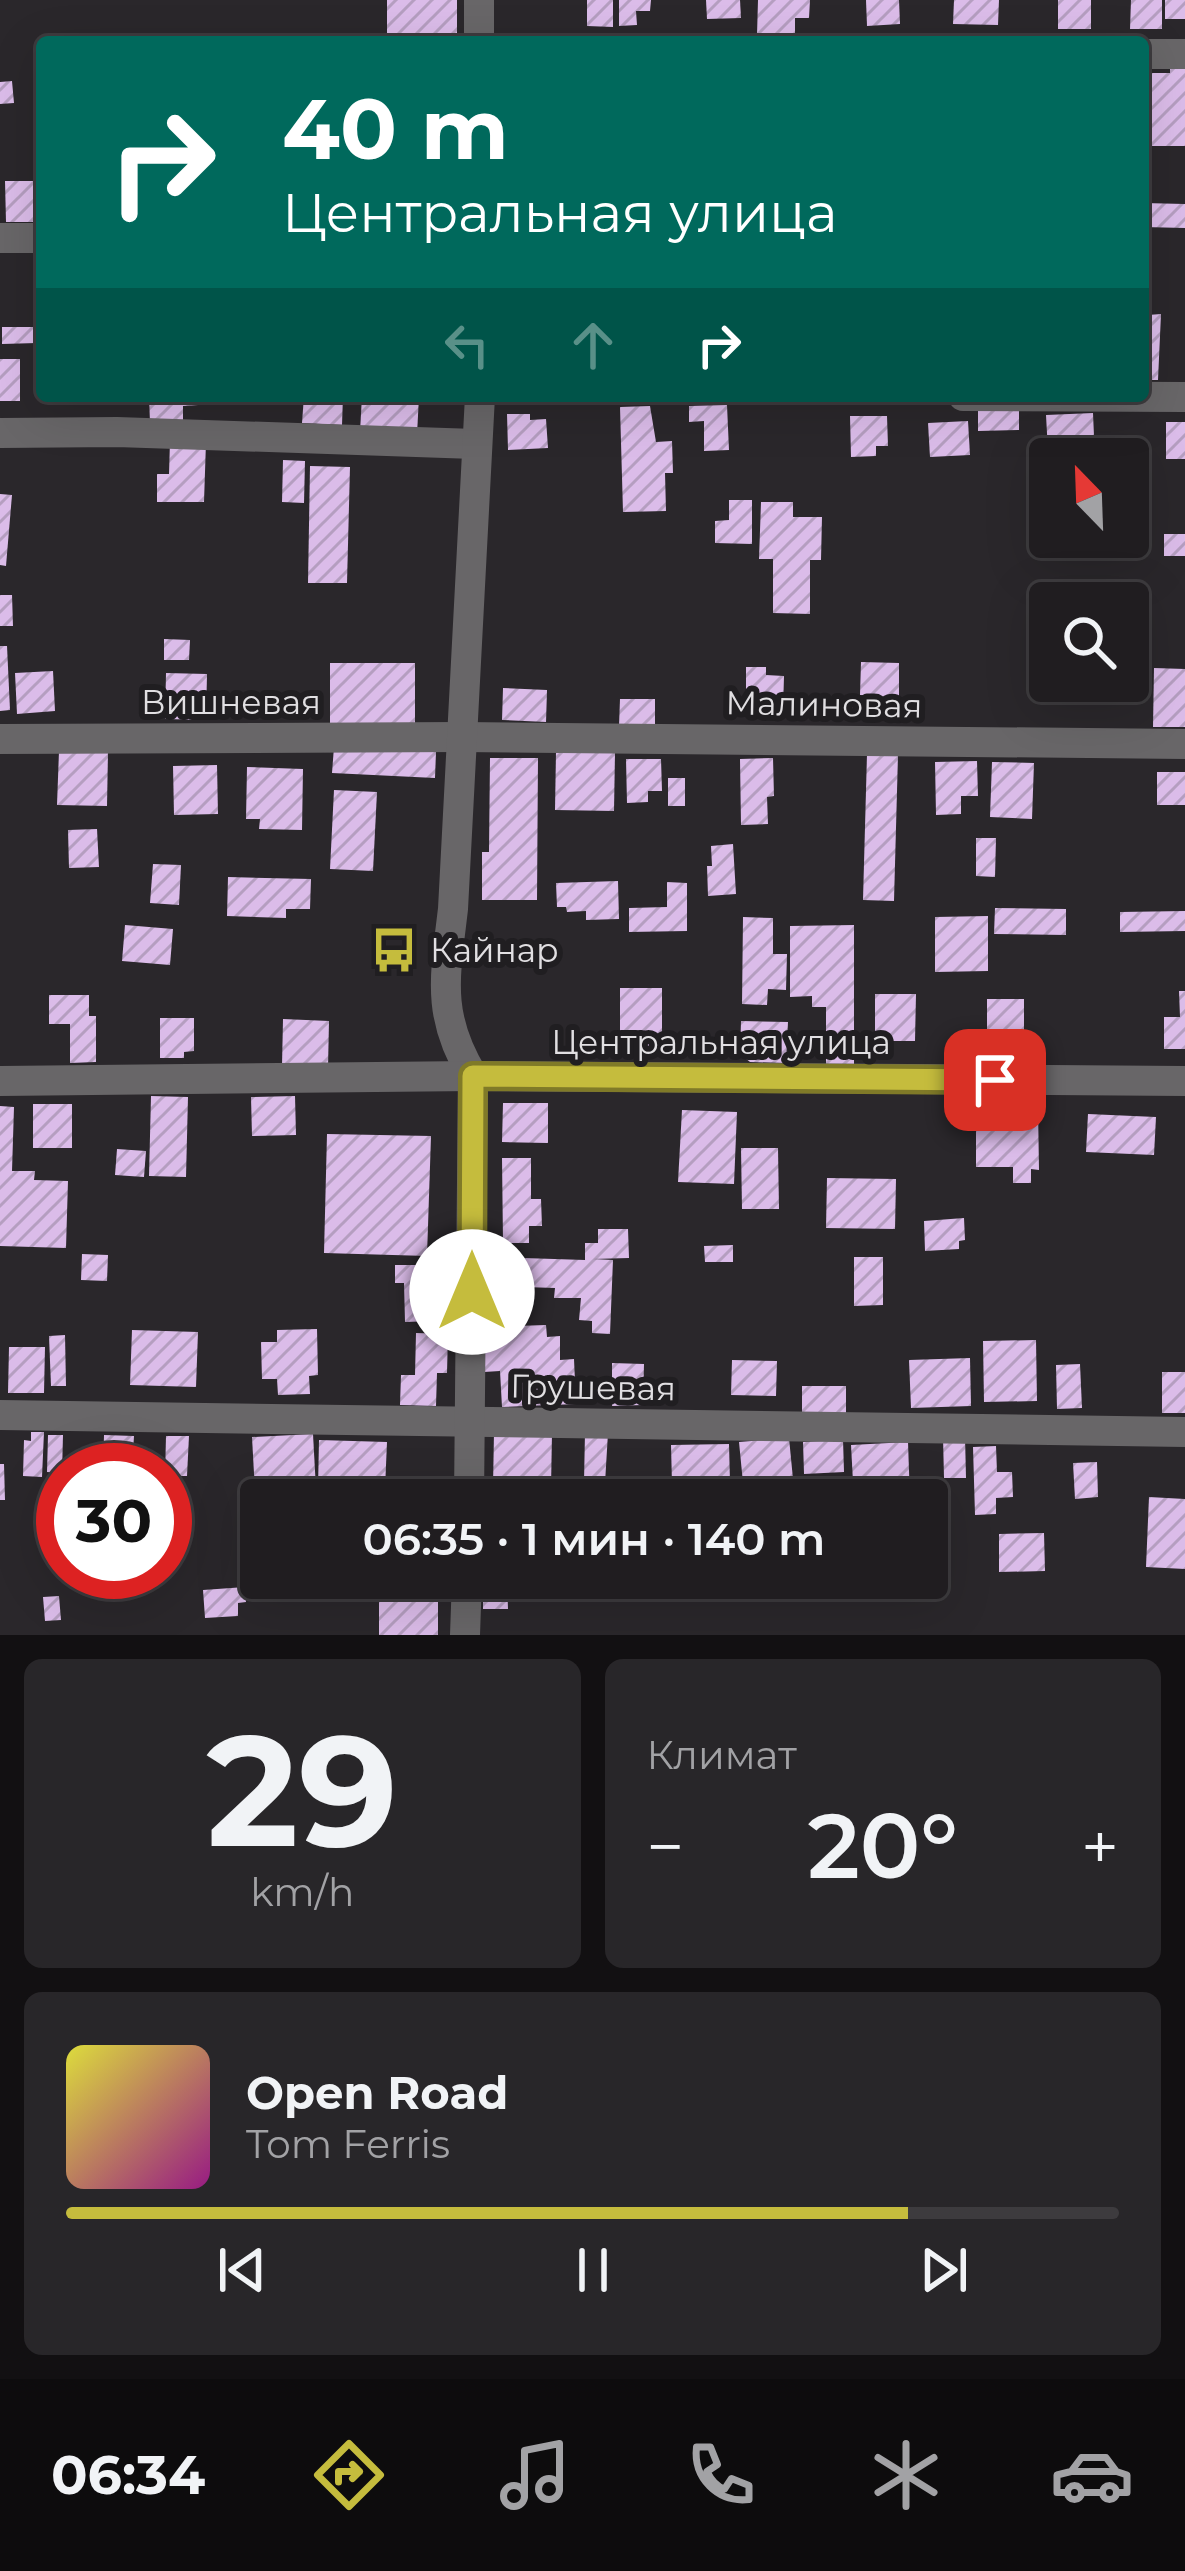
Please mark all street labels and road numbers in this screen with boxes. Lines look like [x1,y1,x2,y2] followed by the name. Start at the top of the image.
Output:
[141,682,321,722] street label: Вишневая
[725,682,923,726] street label: Малиновая
[551,1022,891,1062] street label: Центральная улица
[510,1366,676,1408] street label: Грушевая

